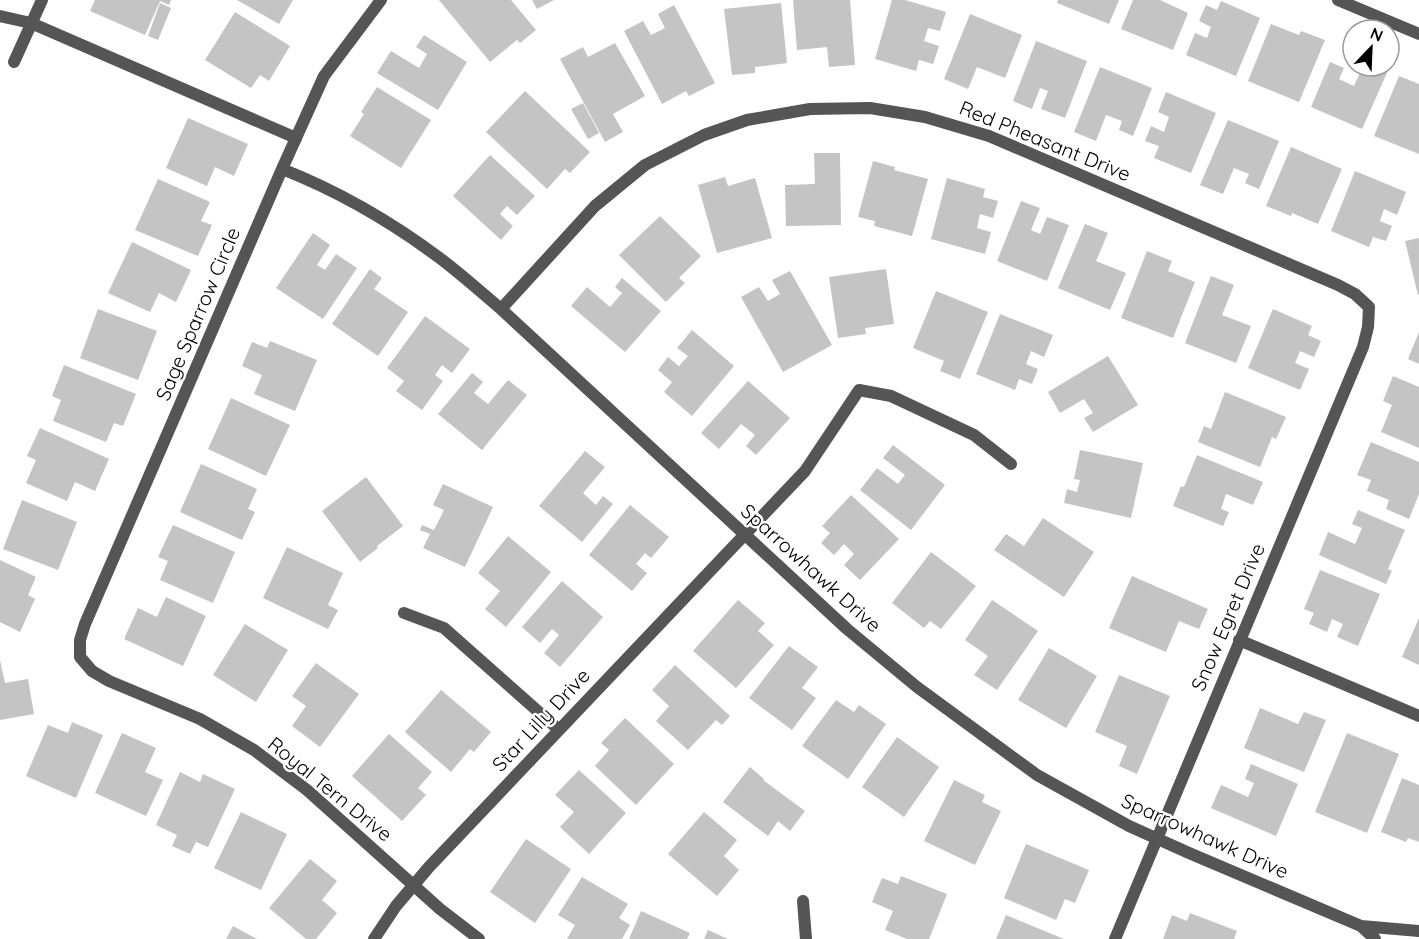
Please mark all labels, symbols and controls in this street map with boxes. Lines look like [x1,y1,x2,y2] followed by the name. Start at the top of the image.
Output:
[1341,18,1401,78] north arrow
[1368,23,1386,46] text: N
[956,95,1135,186] street label: Red Pheasant Drive
[150,223,245,404] street label: Sage Sparrow Circle
[736,498,887,637] street label: Sparrowhawk Drive
[1185,539,1270,694] street label: Snow Egret Drive
[486,663,595,776] street label: Star Lilly Drive
[263,731,398,846] street label: Royal Tern Drive
[1118,787,1293,884] street label: Sparrowhawk Drive

